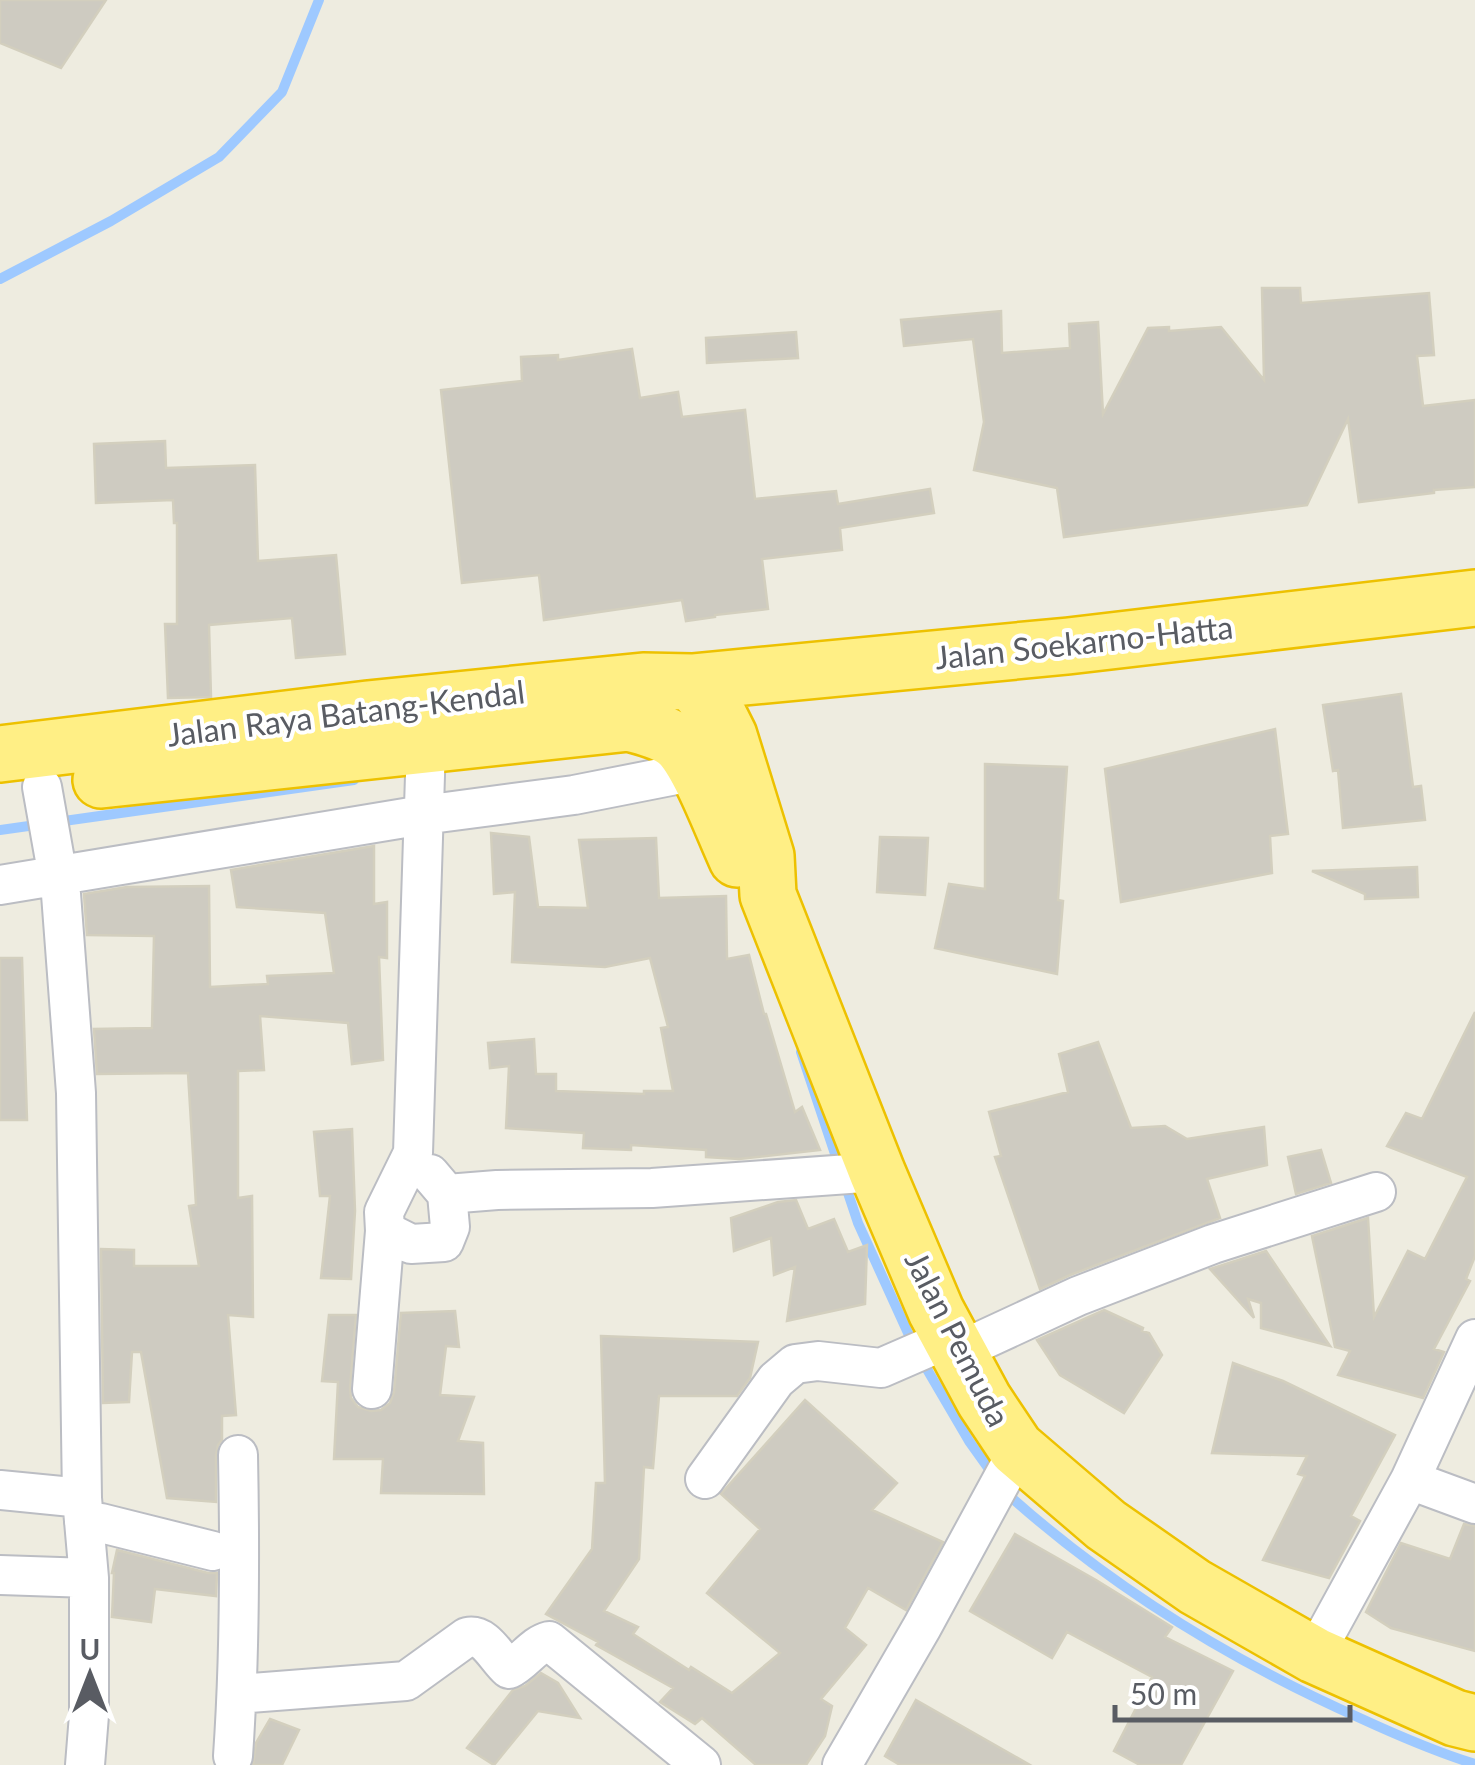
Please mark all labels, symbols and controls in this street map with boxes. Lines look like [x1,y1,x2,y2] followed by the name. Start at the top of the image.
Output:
[933,606,1235,677] street label: Jalan Soekarno-Hatta
[165,671,527,754] street label: Jalan Raya Batang-Kendal
[897,1244,1019,1433] street label: Jalan Pemuda
[40,1625,140,1725] north arrow
[80,1632,100,1666] text: U
[1115,1660,1350,1722] scale bar
[1130,1675,1197,1711] text: 50 m

